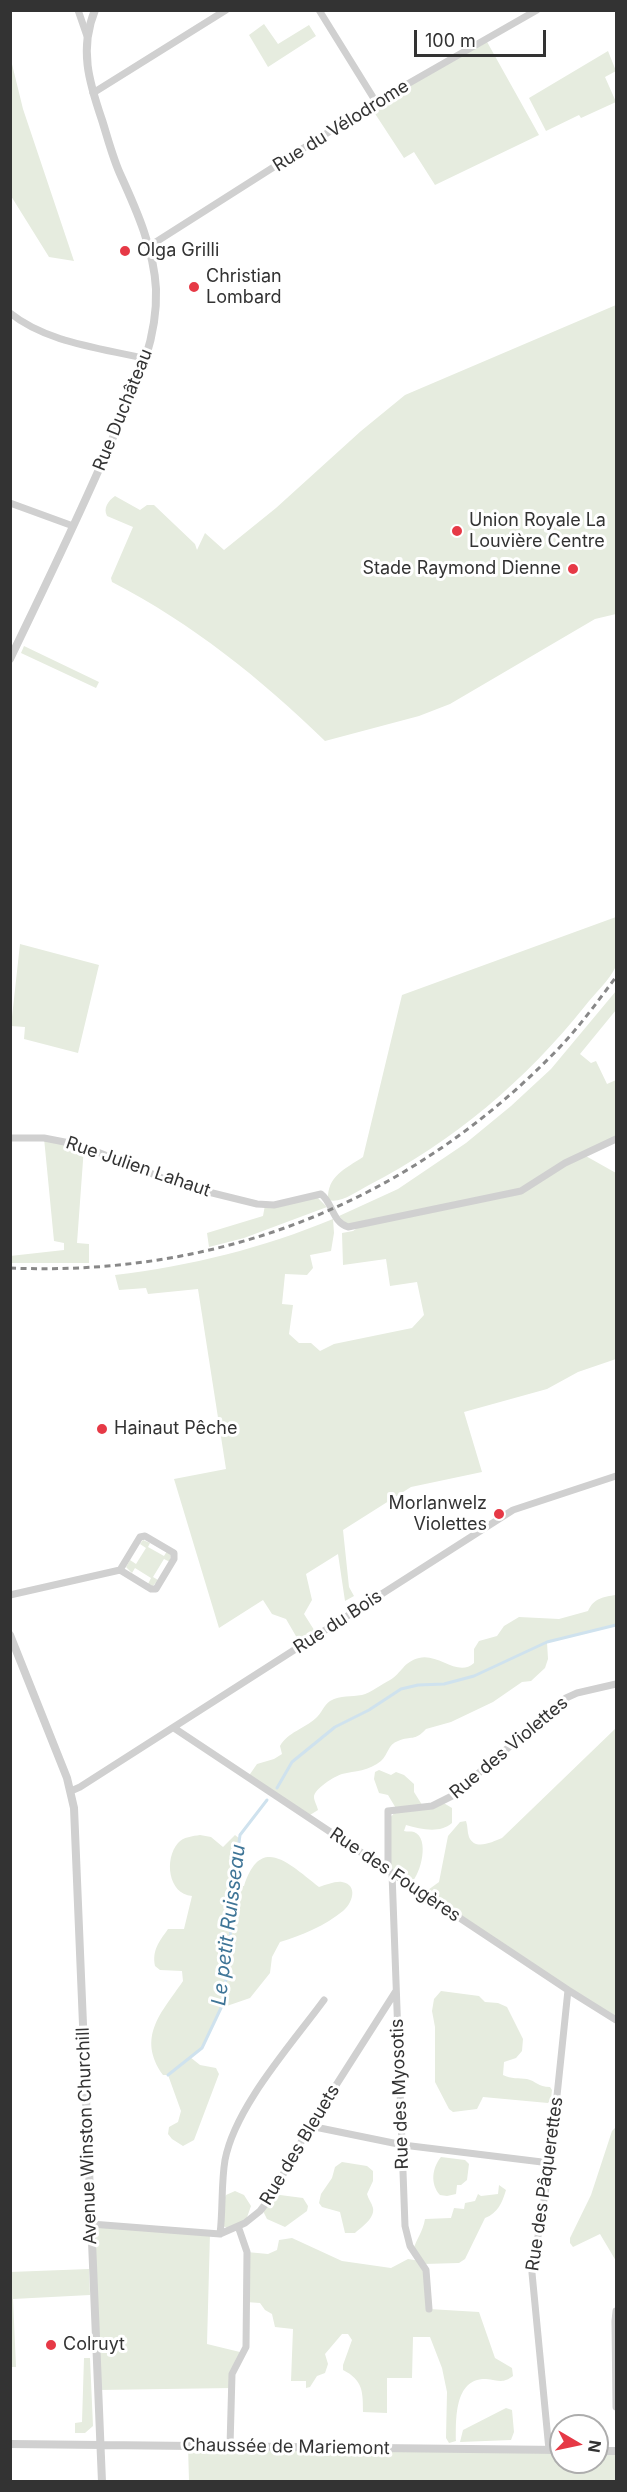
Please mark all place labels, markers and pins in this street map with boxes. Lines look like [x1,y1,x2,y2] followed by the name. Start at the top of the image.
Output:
[137,240,219,262] place label: Olga Grilli
[118,244,132,258] marker: Olga Grilli
[206,266,282,308] place label: Christian Lombard
[187,280,201,294] marker: Christian Lombard
[469,510,606,552] place label: Union Royale La Louvière Centre
[450,524,464,538] marker: Union Royale La Louvière Centre
[362,558,561,580] place label: Stade Raymond Dienne
[566,562,580,576] marker: Stade Raymond Dienne
[114,1418,237,1440] place label: Hainaut Pêche
[95,1422,109,1436] marker: Hainaut Pêche
[389,1493,487,1536] place label: Morlanwelz Violettes
[492,1507,506,1521] marker: Morlanwelz Violettes
[63,2334,125,2356] place label: Colruyt
[44,2338,58,2352] marker: Colruyt

